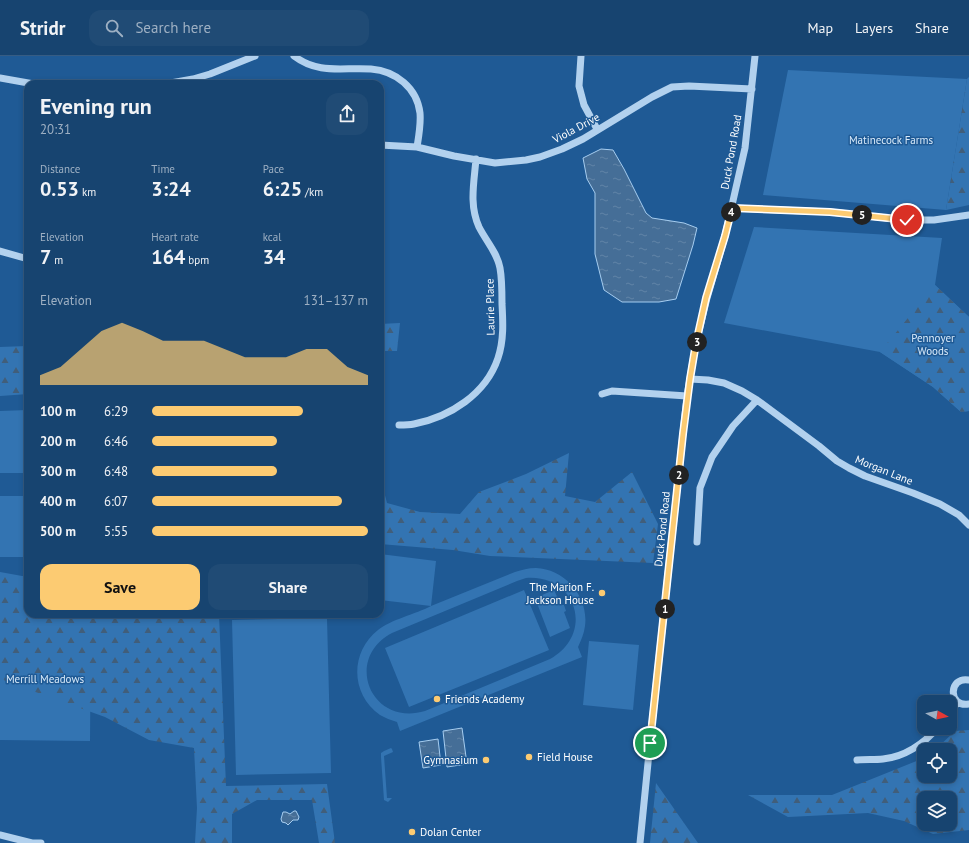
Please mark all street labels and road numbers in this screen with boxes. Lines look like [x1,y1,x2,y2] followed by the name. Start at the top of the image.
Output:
[549,110,602,147] street label: Viola Drive
[718,113,744,191] street label: Duck Pond Road
[482,278,497,336] street label: Laurie Place
[853,452,915,488] street label: Morgan Lane
[651,491,673,567] street label: Duck Pond Road

